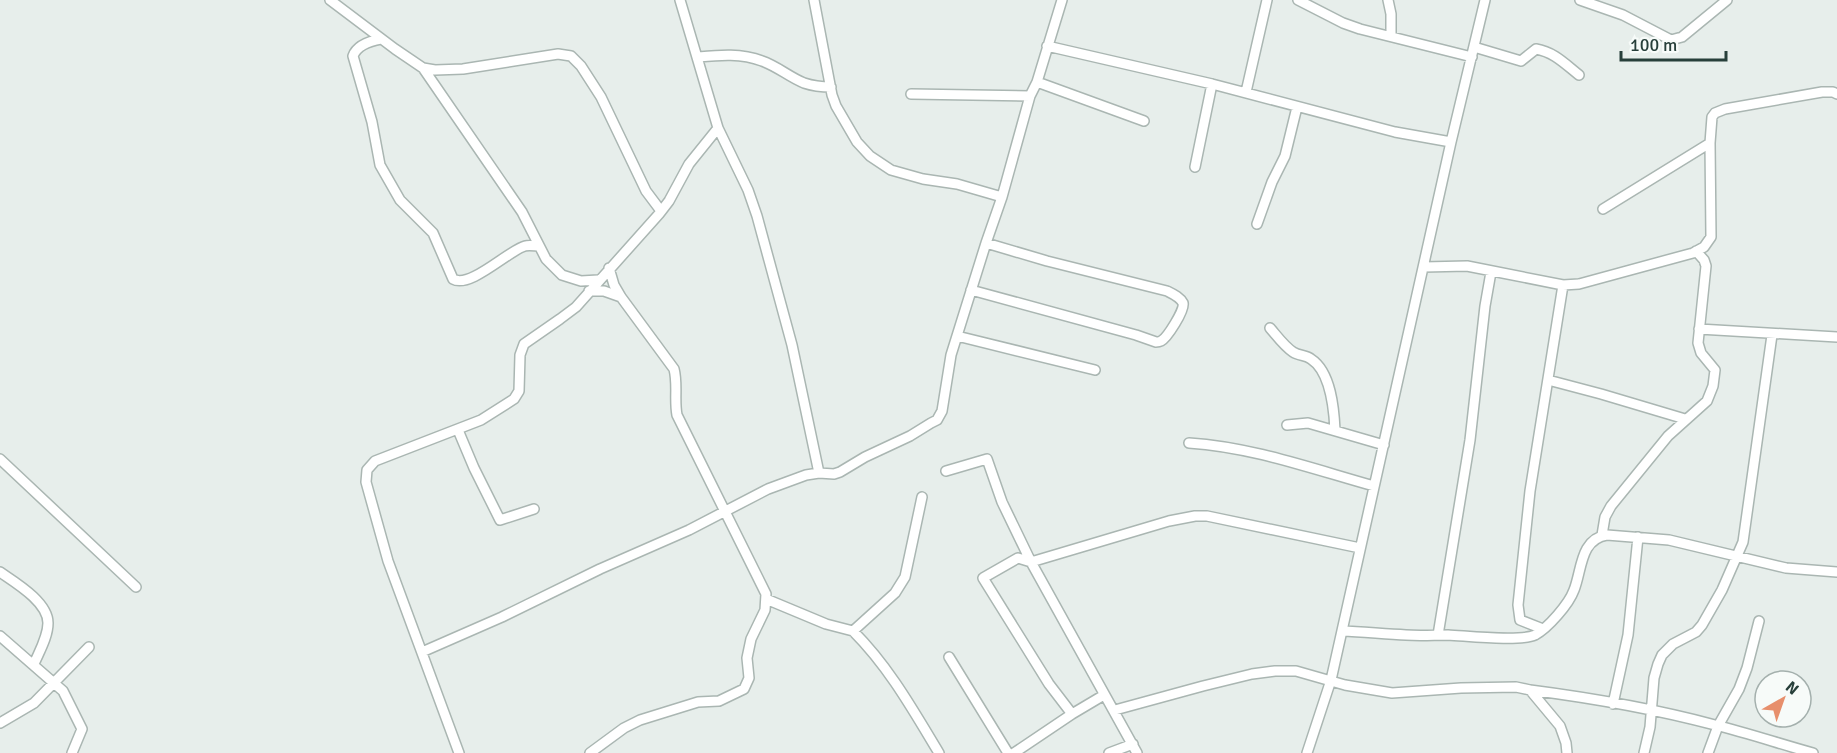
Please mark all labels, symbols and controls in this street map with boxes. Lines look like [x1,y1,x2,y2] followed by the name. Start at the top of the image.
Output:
[1621,24,1726,62] scale bar
[1630,34,1677,56] text: 100 m
[1753,669,1813,729] north arrow
[1781,677,1803,700] text: N

